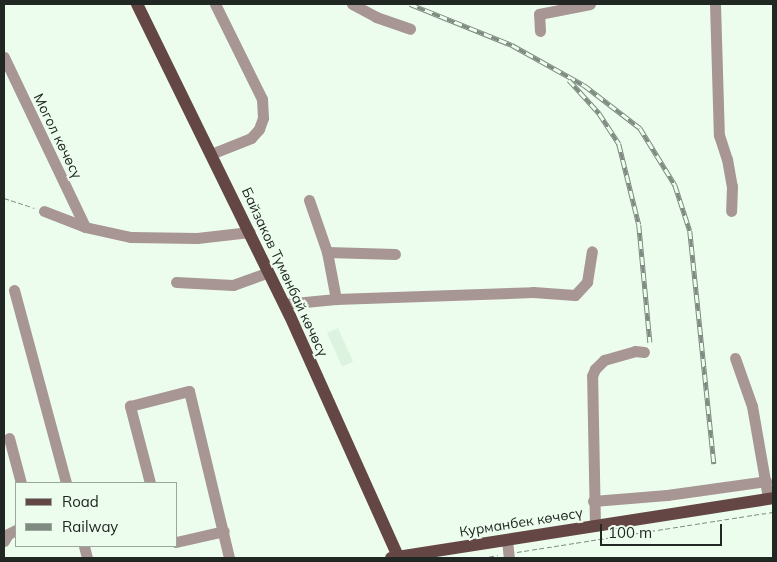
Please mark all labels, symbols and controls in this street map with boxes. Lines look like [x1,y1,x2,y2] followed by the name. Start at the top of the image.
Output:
[30,91,86,181] street label: Могол көчөсү
[238,185,332,359] street label: Байзаков Түмөнбай көчөсү
[15,482,178,547] legend
[62,492,99,511] text: Road
[458,504,584,540] street label: Курманбек көчөсү
[602,514,724,546] scale bar
[62,517,118,536] text: Railway
[608,523,652,542] text: 100 m

